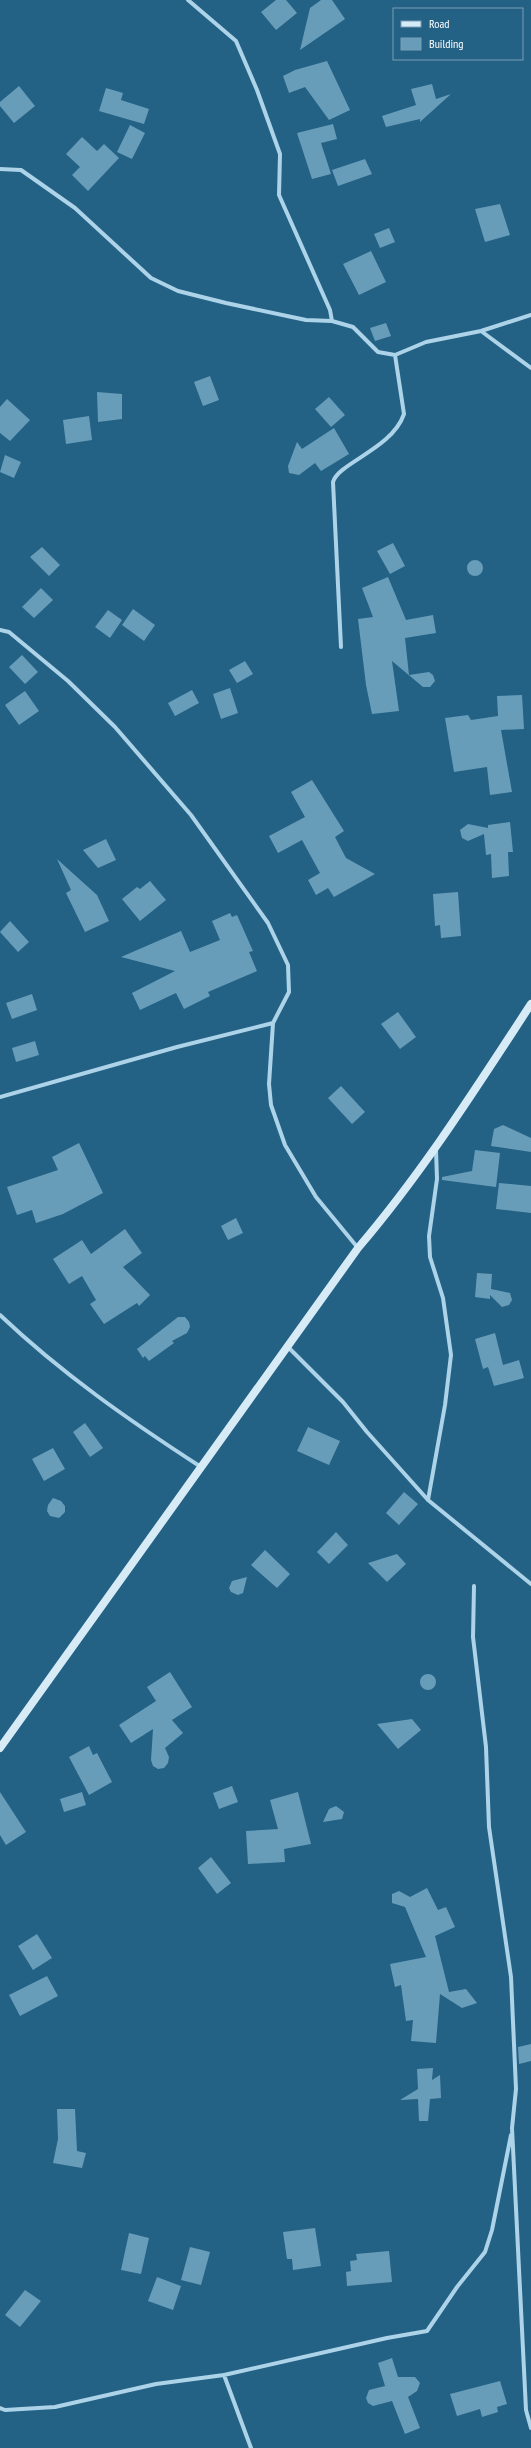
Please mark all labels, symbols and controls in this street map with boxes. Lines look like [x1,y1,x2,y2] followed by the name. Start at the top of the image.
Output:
[393,8,523,60] legend
[429,16,449,31] text: Road
[429,36,464,51] text: Building

